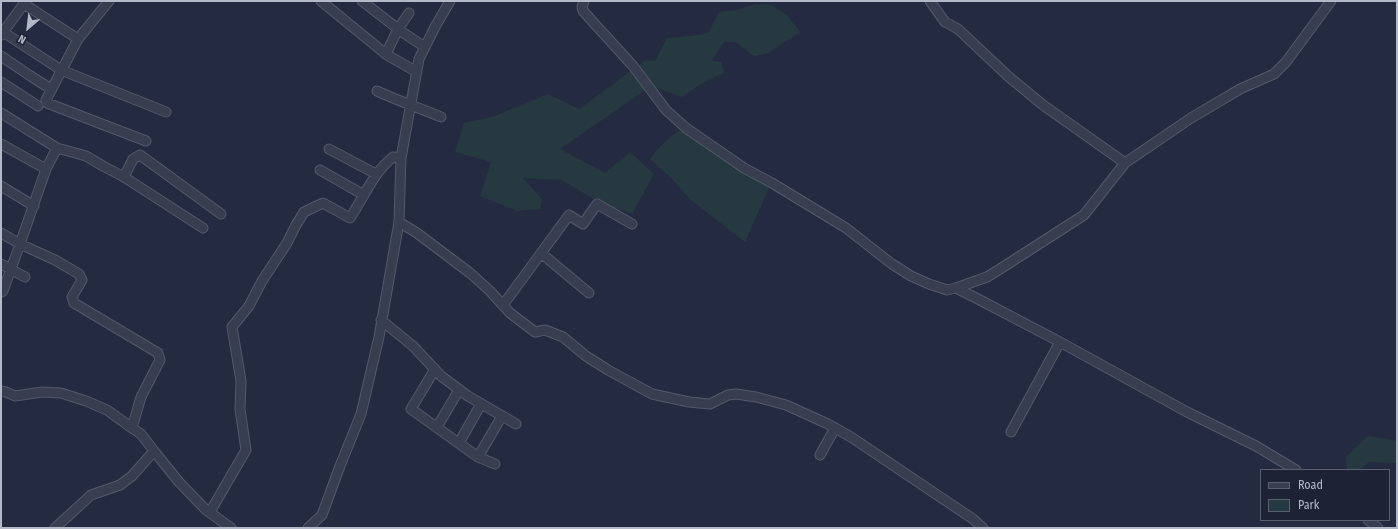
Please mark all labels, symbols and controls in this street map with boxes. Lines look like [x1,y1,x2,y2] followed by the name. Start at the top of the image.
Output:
[8,8,48,48] north arrow
[16,32,28,46] text: N
[1260,469,1390,521] legend
[1298,478,1323,492] text: Road
[1298,498,1319,512] text: Park

